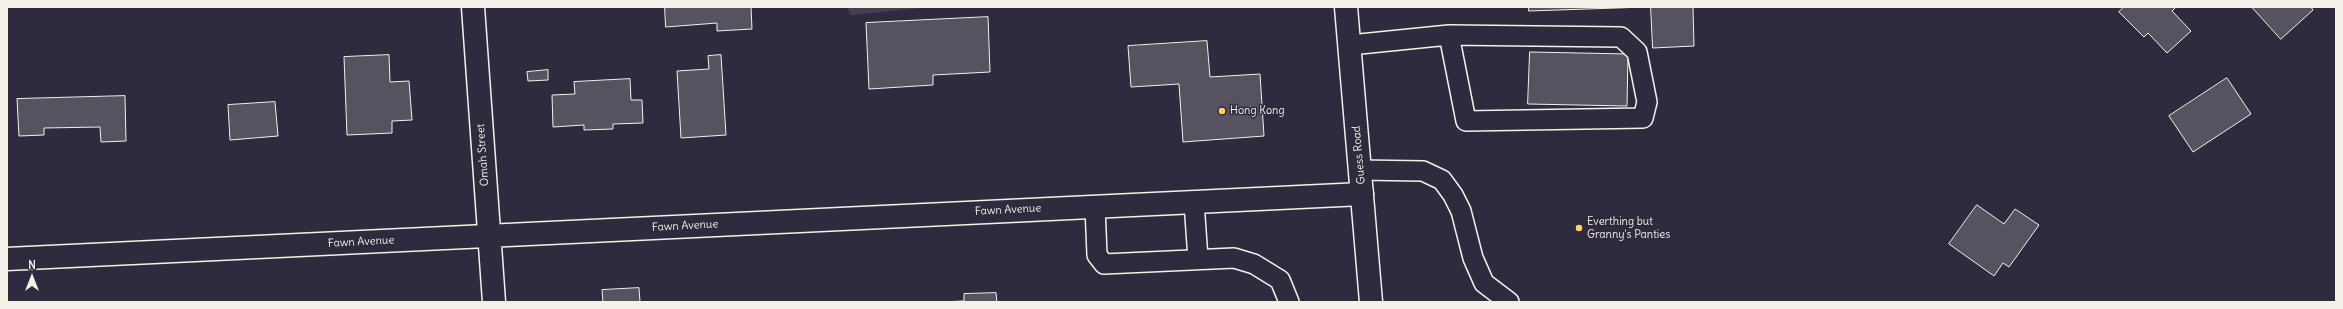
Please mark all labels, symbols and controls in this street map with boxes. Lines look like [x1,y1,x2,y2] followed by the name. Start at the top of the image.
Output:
[1230,104,1285,118] place label: Hong Kong
[1217,106,1227,116] marker: Hong Kong
[474,123,492,187] street label: Omah Street
[1350,125,1368,185] street label: Guess Road
[974,202,1042,218] street label: Fawn Avenue
[1587,215,1670,241] place label: Everthing but Granny's Panties
[651,218,719,234] street label: Fawn Avenue
[1574,223,1584,233] marker: Everthing but Granny's Panties
[327,234,395,250] street label: Fawn Avenue
[12,257,52,297] north arrow
[28,258,36,272] text: N

